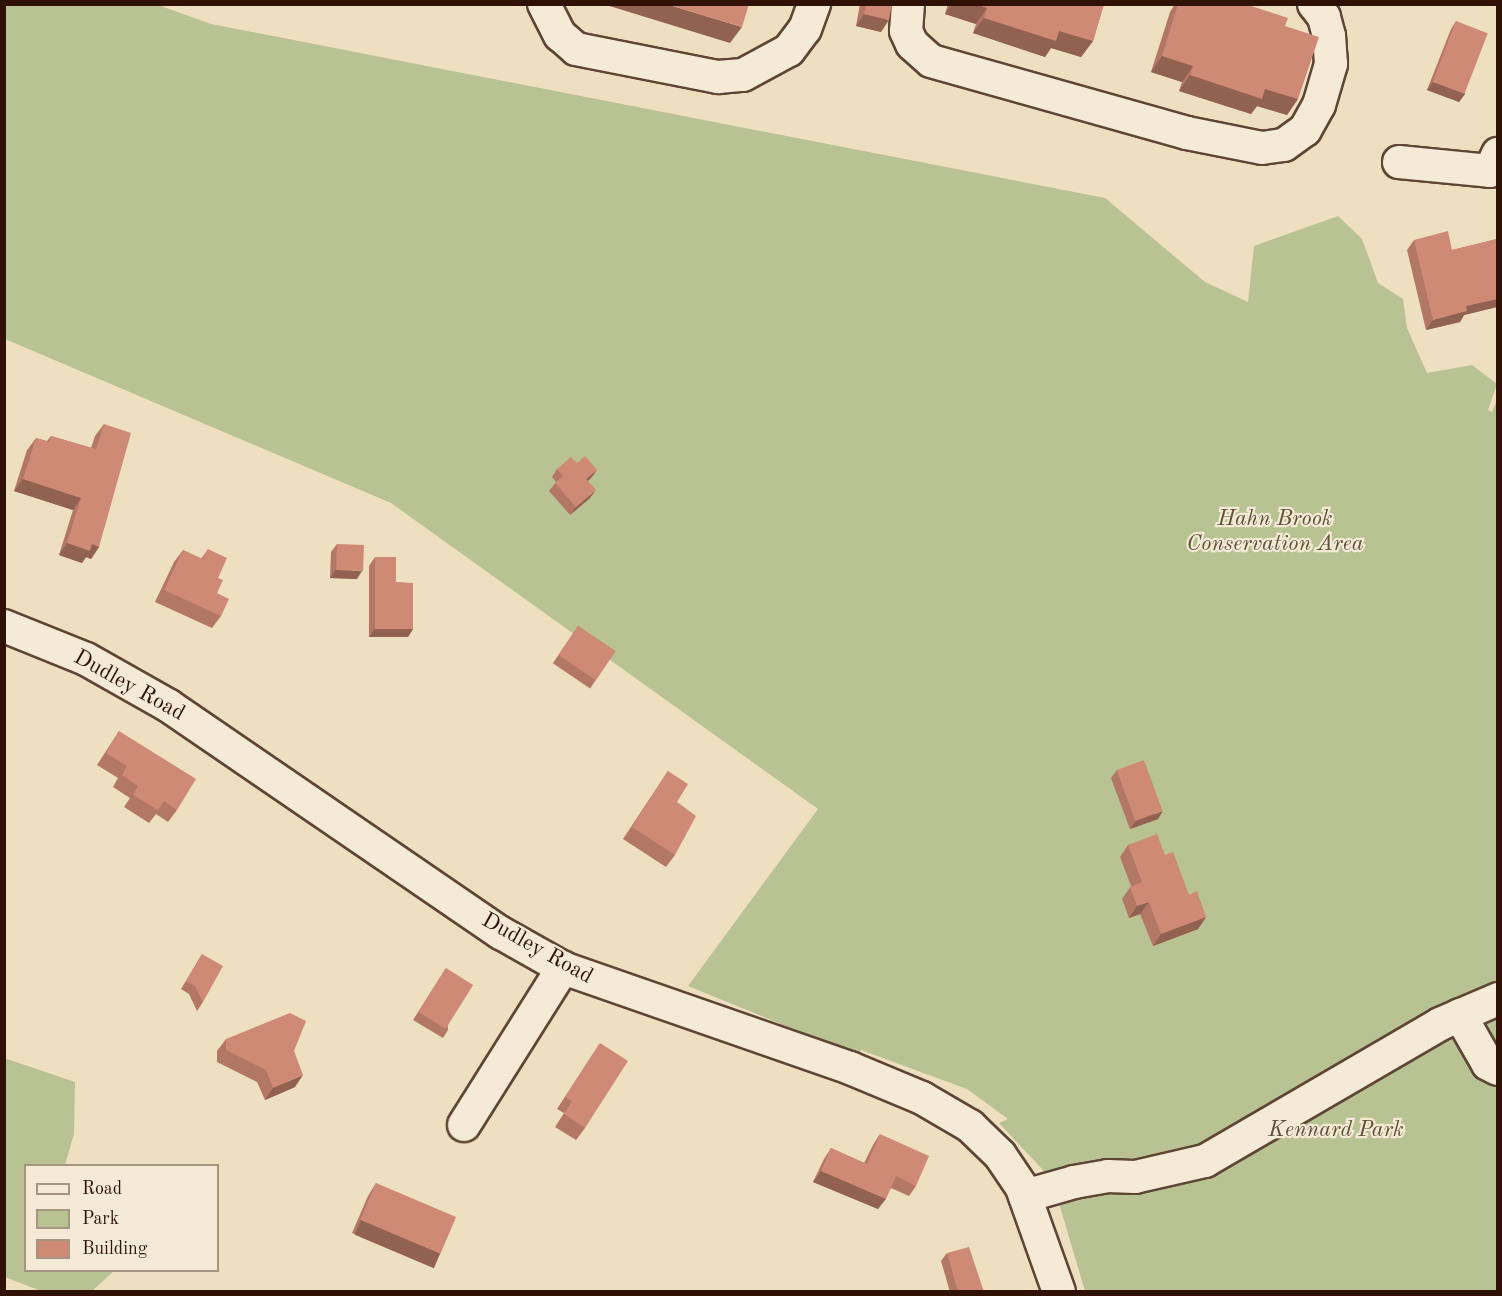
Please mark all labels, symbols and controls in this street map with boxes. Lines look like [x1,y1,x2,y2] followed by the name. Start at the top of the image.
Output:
[1187,506,1363,558] park label: Hahn Brook Conservation Area
[69,645,189,727] street label: Dudley Road
[477,908,597,990] street label: Dudley Road
[1268,1118,1404,1144] park label: Kennard Park
[24,1164,219,1272] legend
[82,1180,122,1198] text: Road
[82,1210,119,1228] text: Park
[82,1240,147,1258] text: Building

